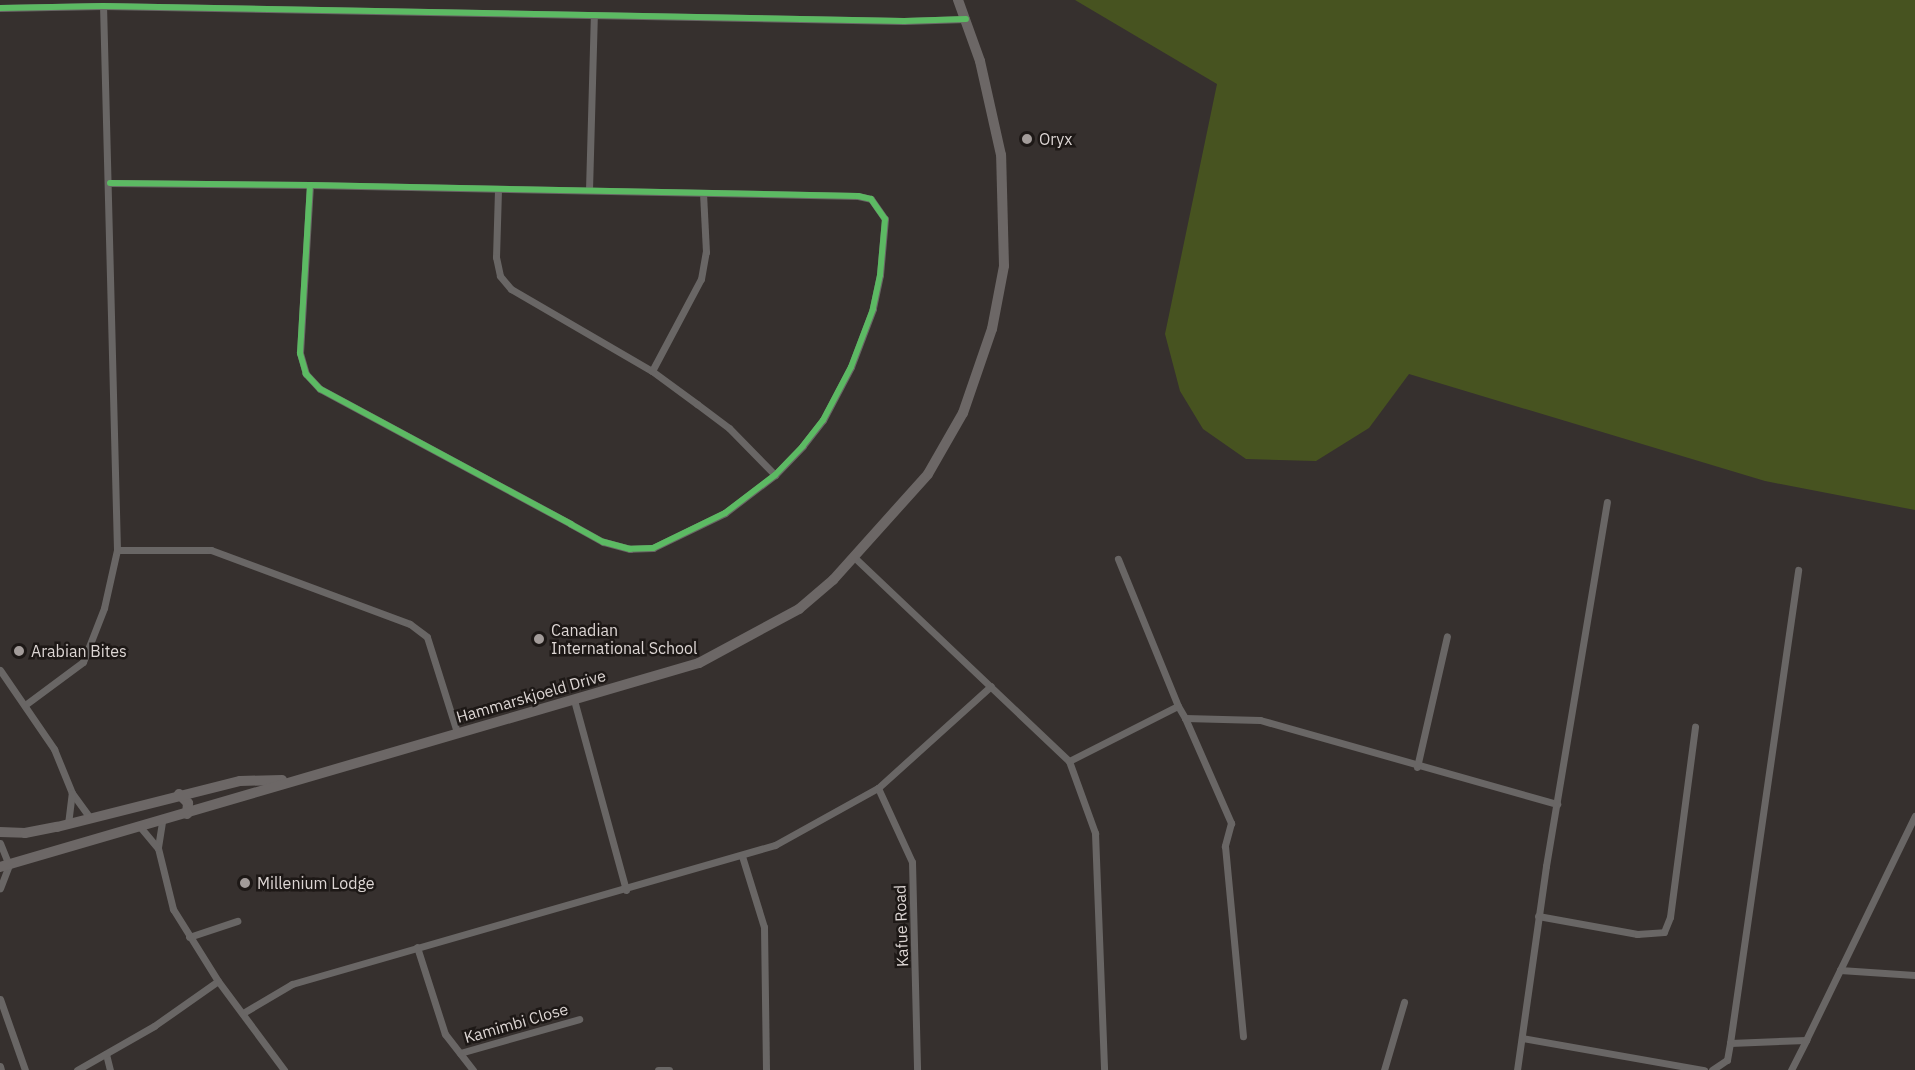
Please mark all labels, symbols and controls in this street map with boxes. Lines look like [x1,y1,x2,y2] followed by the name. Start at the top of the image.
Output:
[1039,129,1072,149] place label: Oryx
[1020,132,1034,146] marker: Oryx
[551,620,697,658] place label: Canadian International School
[532,632,546,646] marker: Canadian International School
[31,641,127,661] place label: Arabian Bites
[12,644,26,658] marker: Arabian Bites
[454,665,608,727] street label: Hammarskjoeld Drive
[257,873,375,893] place label: Millenium Lodge
[238,876,252,890] marker: Millenium Lodge
[890,885,912,967] street label: Kafue Road
[462,999,570,1047] street label: Kamimbi Close

